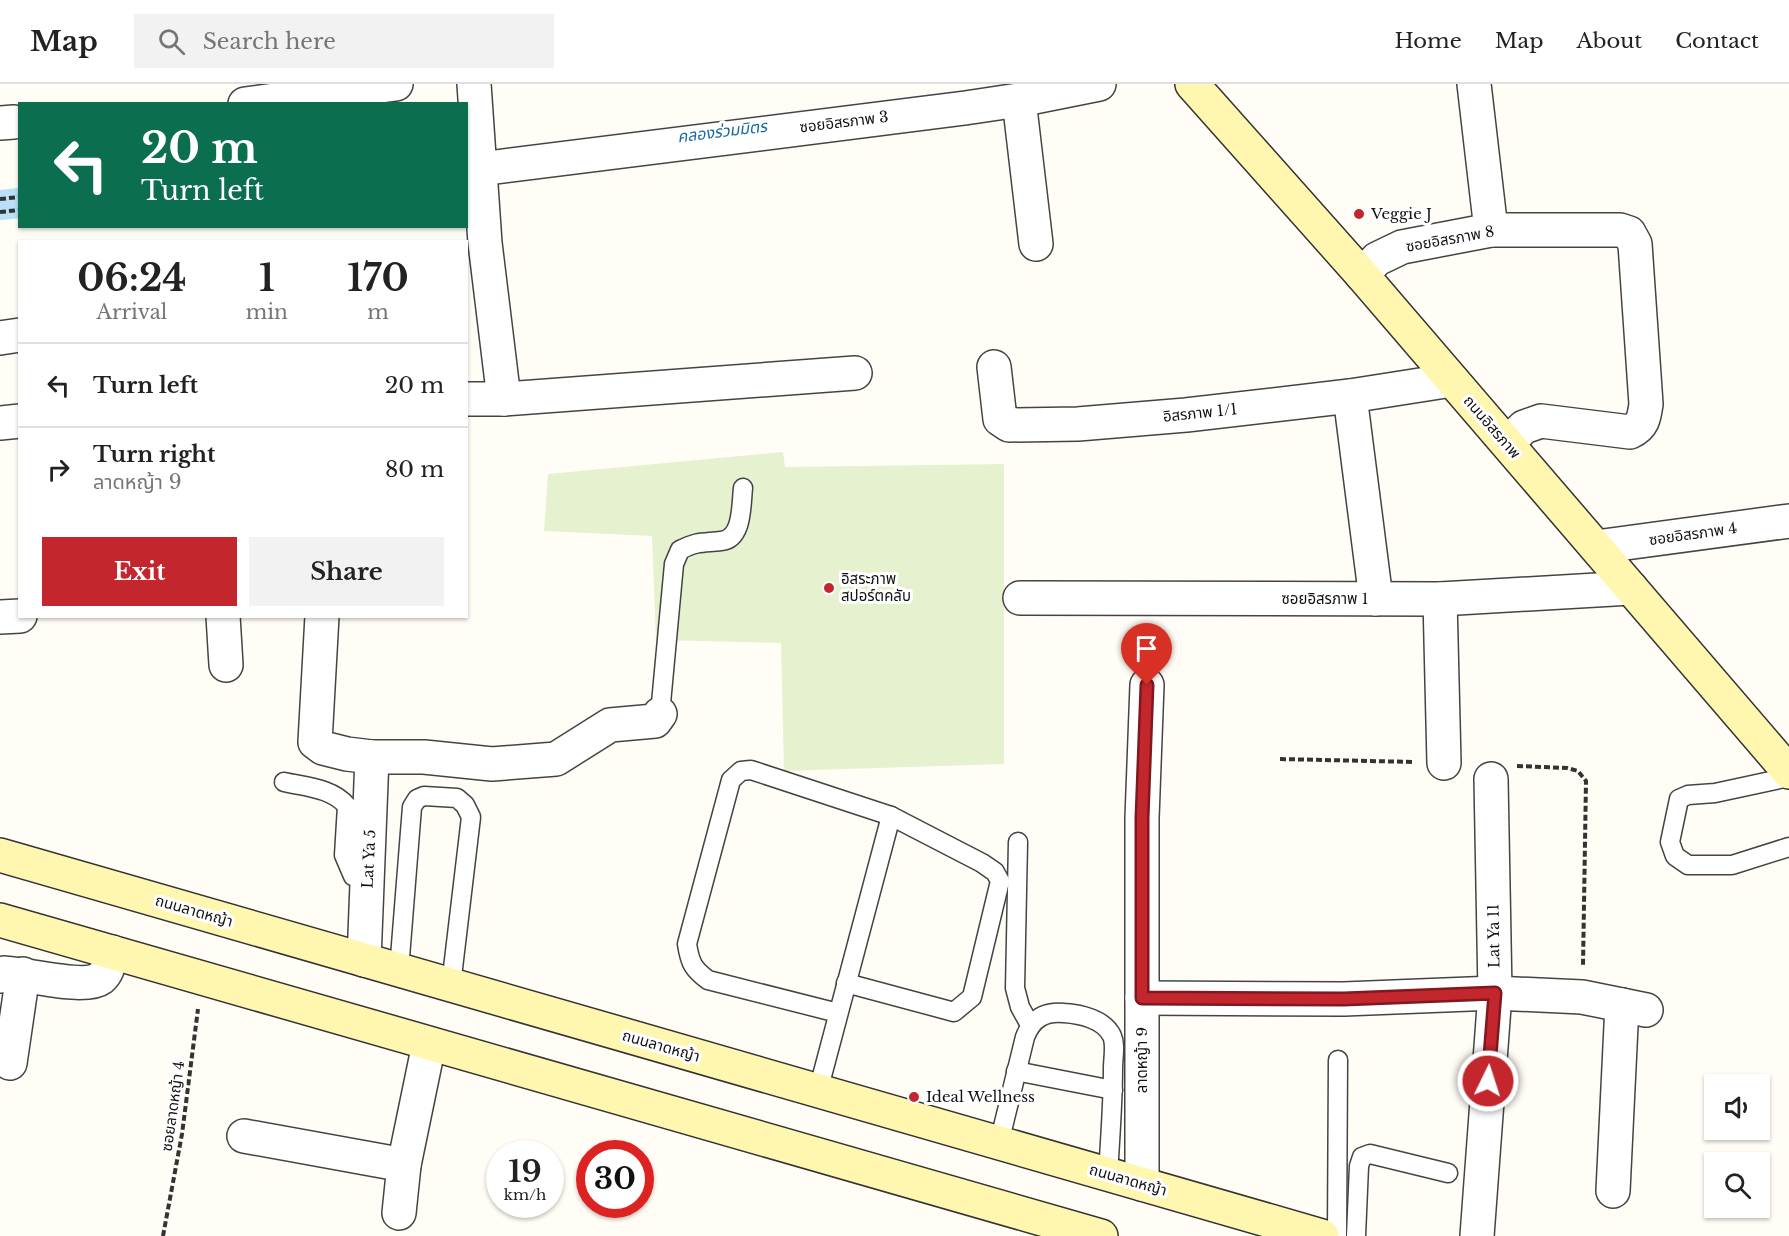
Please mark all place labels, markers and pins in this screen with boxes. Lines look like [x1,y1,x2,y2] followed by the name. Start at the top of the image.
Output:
[1370,204,1432,223] place label: Veggie J
[1352,207,1366,221] marker: Veggie J
[841,569,911,605] place label: อิสระภาพ สปอร์ตคลับ
[822,581,836,595] marker: อิสระภาพ สปอร์ตคลับ
[1121,623,1172,685] pin
[926,1087,1035,1106] place label: Ideal Wellness
[907,1090,921,1104] marker: Ideal Wellness

